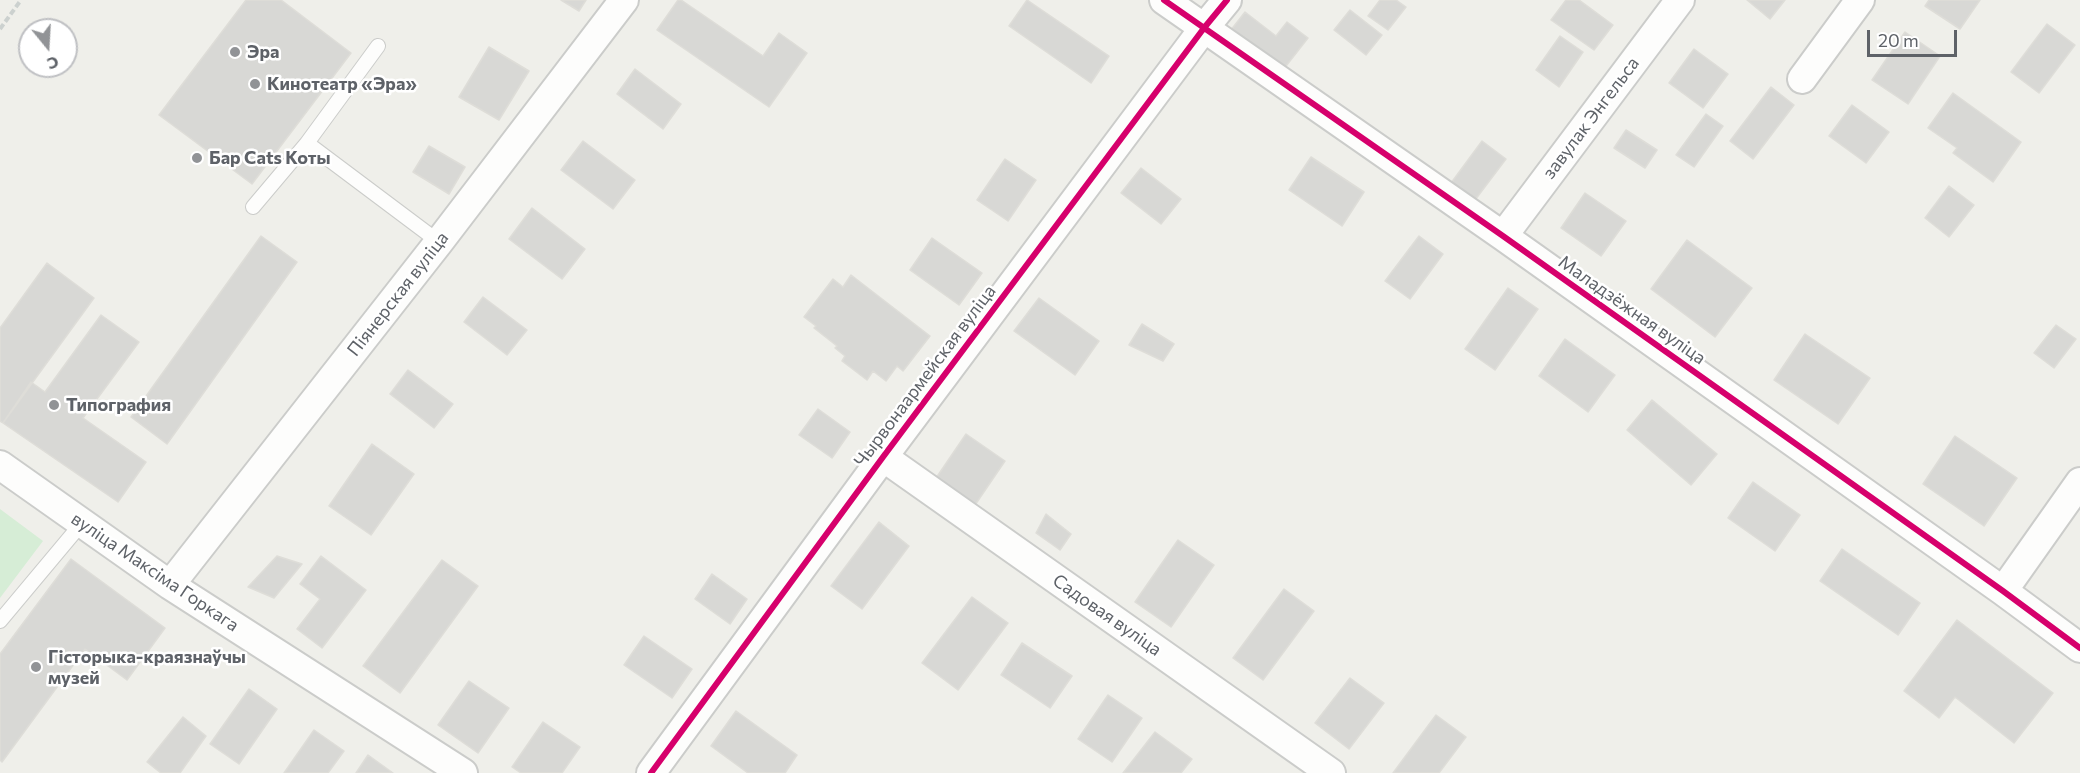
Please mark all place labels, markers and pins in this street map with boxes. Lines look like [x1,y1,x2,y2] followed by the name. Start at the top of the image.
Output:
[247,41,279,63] place label: Эра
[228,45,242,59] marker: Эра
[267,73,417,95] place label: Кинотеатр «Эра»
[248,77,262,91] marker: Кинотеатр «Эра»
[209,147,331,169] place label: Бар Cats Коты
[190,151,204,165] marker: Бар Cats Коты
[66,394,171,416] place label: Типография
[47,398,61,412] marker: Типография
[48,646,246,688] place label: Гісторыка-краязнаўчы музей
[29,660,43,674] marker: Гісторыка-краязнаўчы музей

